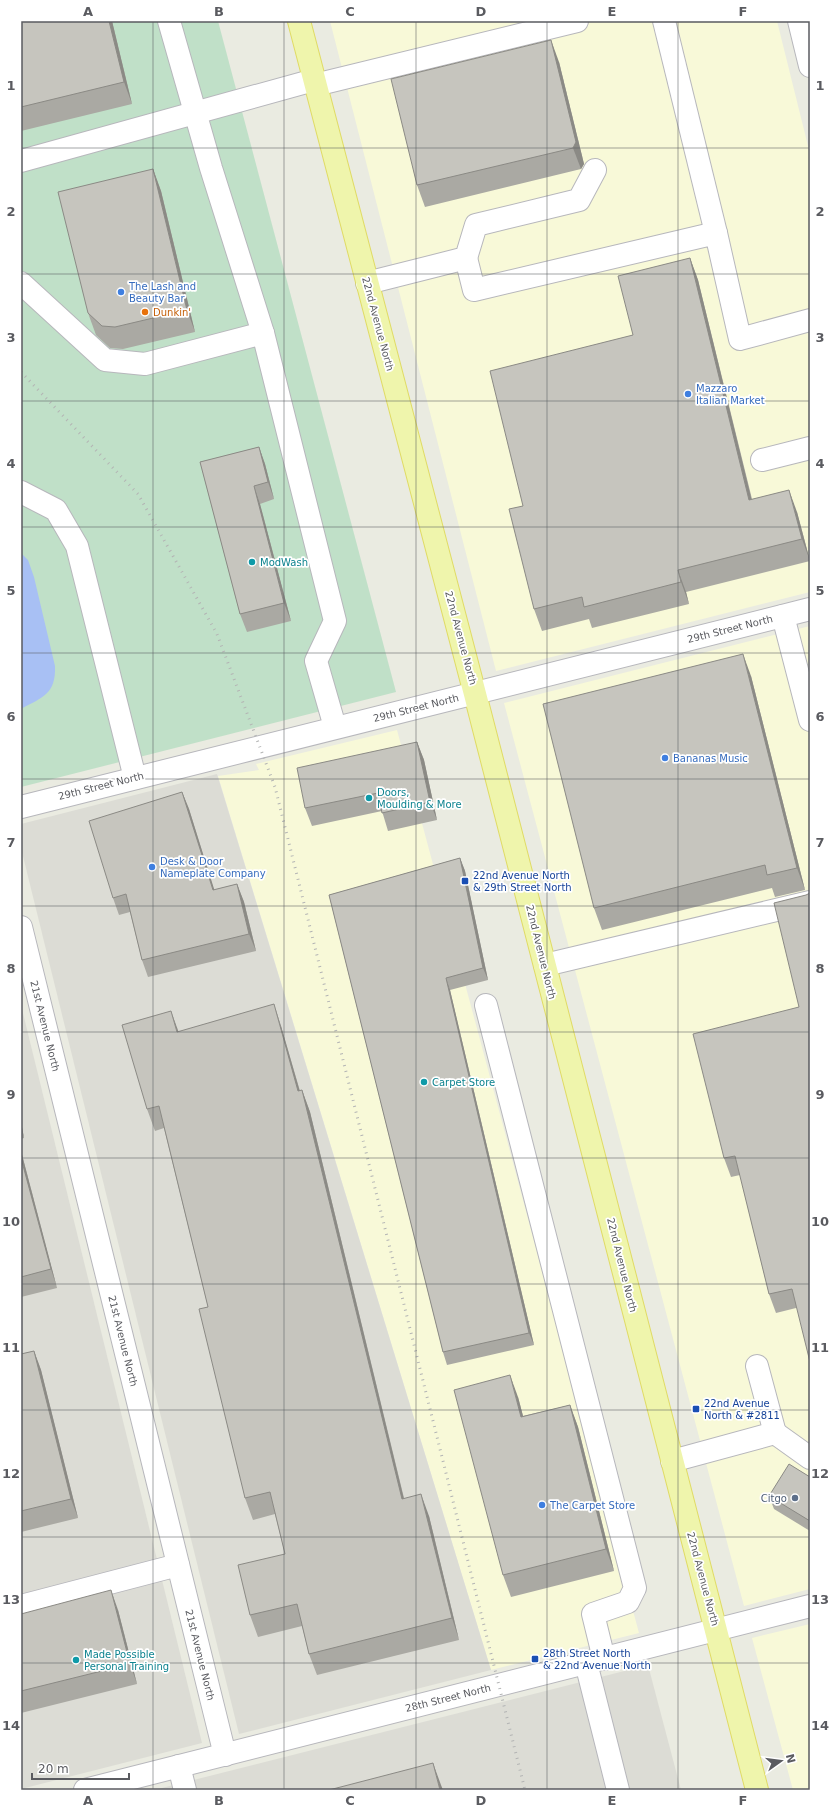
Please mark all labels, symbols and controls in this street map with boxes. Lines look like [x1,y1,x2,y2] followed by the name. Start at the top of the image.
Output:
[83,4,93,19] text: A
[214,4,224,19] text: B
[345,4,355,19] text: C
[476,4,487,19] text: D
[608,4,616,19] text: E
[739,4,747,19] text: F
[6,78,16,93] text: 1
[815,78,825,93] text: 1
[6,204,16,219] text: 2
[815,204,825,219] text: 2
[360,276,396,372] street label: 22nd Avenue North
[128,281,196,304] place label: The Lash and Beauty Bar
[116,287,126,297] marker: The Lash and Beauty Bar
[140,307,150,317] marker: Dunkin'
[153,307,191,318] place label: Dunkin'
[6,330,16,345] text: 3
[815,330,825,345] text: 3
[696,383,765,406] place label: Mazzaro Italian Market
[683,389,693,399] marker: Mazzaro Italian Market
[6,456,16,471] text: 4
[815,456,825,471] text: 4
[247,557,257,567] marker: ModWash
[260,557,308,568] place label: ModWash
[6,583,16,598] text: 5
[815,583,825,598] text: 5
[443,590,479,686] street label: 22nd Avenue North
[686,613,774,645] street label: 29th Street North
[372,692,460,724] street label: 29th Street North
[6,709,16,724] text: 6
[815,709,825,724] text: 6
[660,753,670,763] marker: Bananas Music
[673,753,748,764] place label: Bananas Music
[57,770,145,802] street label: 29th Street North
[377,787,462,810] place label: Doors, Moulding & More
[364,793,374,803] marker: Doors, Moulding & More
[6,835,16,850] text: 7
[815,835,825,850] text: 7
[160,856,266,879] place label: Desk & Door Nameplate Company
[147,862,157,872] marker: Desk & Door Nameplate Company
[473,870,572,893] place label: 22nd Avenue North & 29th Street North
[460,876,470,886] marker: 22nd Avenue North & 29th Street North
[524,904,558,1000] street label: 22nd Avenue North
[6,961,16,976] text: 8
[815,961,825,976] text: 8
[28,979,62,1073] street label: 21st Avenue North
[419,1077,429,1087] marker: Carpet Store
[432,1077,495,1088] place label: Carpet Store
[6,1087,16,1102] text: 9
[815,1087,825,1102] text: 9
[2,1214,20,1229] text: 10
[811,1214,829,1229] text: 10
[605,1217,639,1313] street label: 22nd Avenue North
[106,1294,140,1388] street label: 21st Avenue North
[2,1340,20,1355] text: 11
[811,1340,829,1355] text: 11
[704,1398,780,1421] place label: 22nd Avenue North & #2811
[691,1404,701,1414] marker: 22nd Avenue North & #2811
[2,1466,20,1481] text: 12
[811,1466,829,1481] text: 12
[761,1493,787,1504] place label: Citgo
[790,1493,800,1503] marker: Citgo
[537,1500,547,1510] marker: The Carpet Store
[549,1500,635,1511] place label: The Carpet Store
[685,1531,721,1627] street label: 22nd Avenue North
[2,1592,20,1607] text: 13
[811,1592,829,1607] text: 13
[183,1608,217,1702] street label: 21st Avenue North
[543,1648,651,1671] place label: 28th Street North & 22nd Avenue North
[84,1649,169,1672] place label: Made Possible Personal Training
[530,1654,540,1664] marker: 28th Street North & 22nd Avenue North
[71,1655,81,1665] marker: Made Possible Personal Training
[404,1682,492,1714] street label: 28th Street North
[2,1718,20,1733] text: 14
[811,1718,829,1733] text: 14
[761,1741,801,1781] north arrow
[783,1753,798,1765] text: N
[32,1755,129,1781] scale bar
[38,1762,69,1776] text: 20 m
[83,1793,93,1808] text: A
[214,1793,224,1808] text: B
[345,1793,355,1808] text: C
[476,1793,487,1808] text: D
[608,1793,616,1808] text: E
[739,1793,747,1808] text: F

